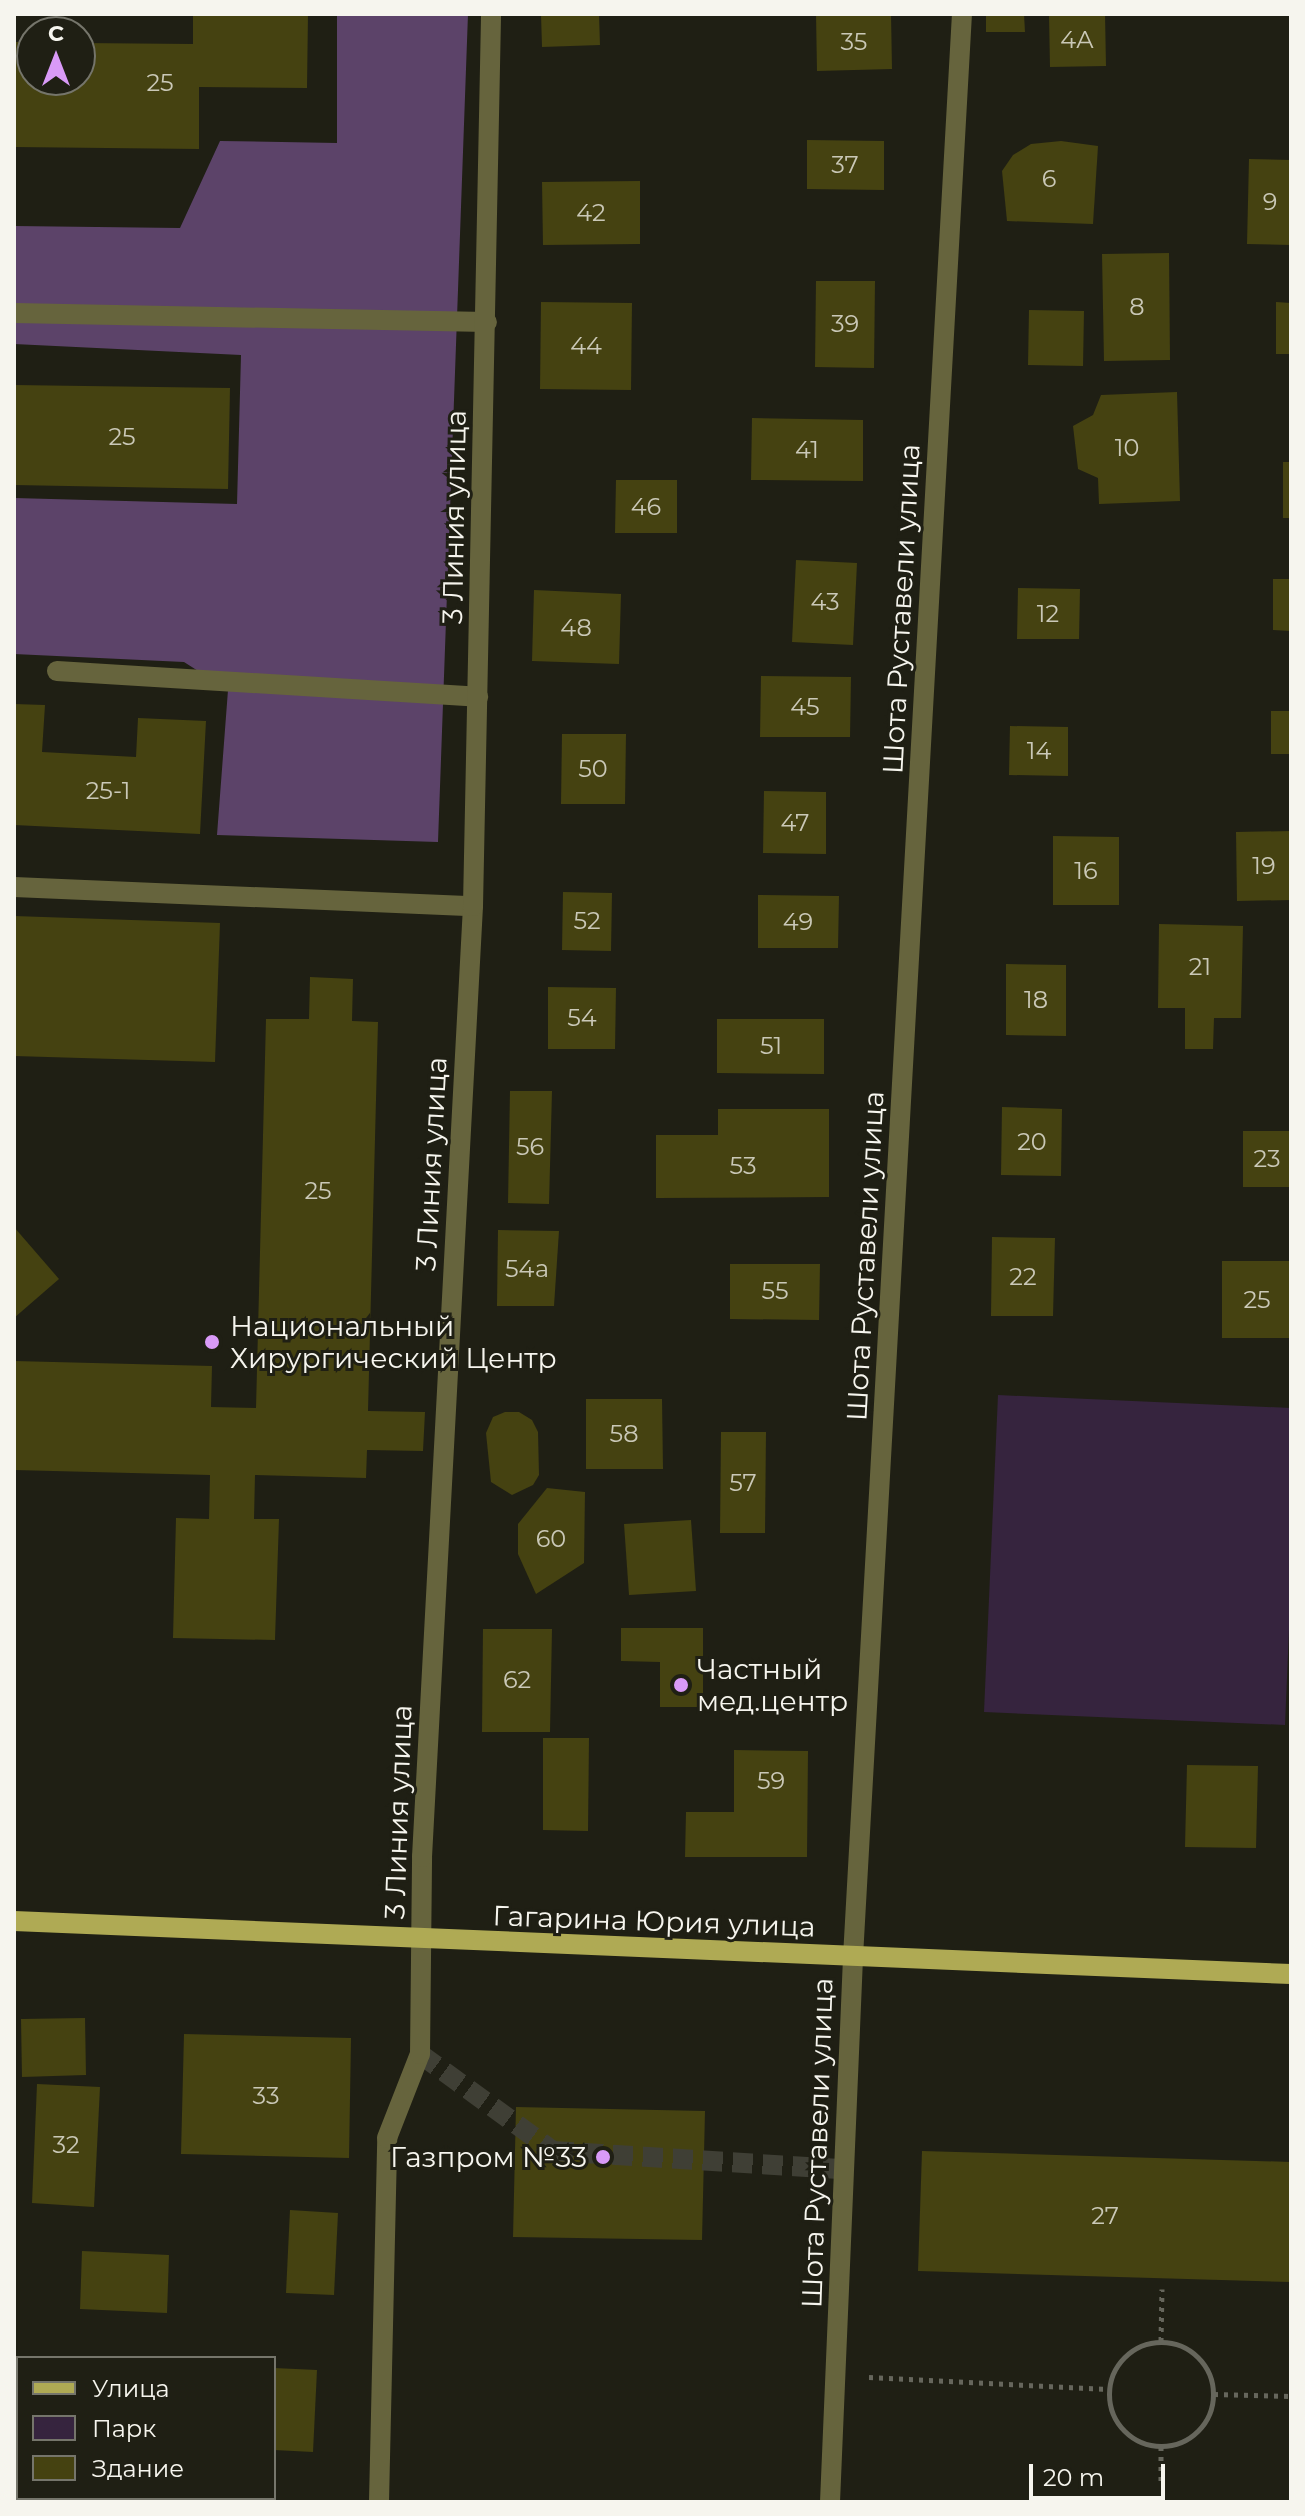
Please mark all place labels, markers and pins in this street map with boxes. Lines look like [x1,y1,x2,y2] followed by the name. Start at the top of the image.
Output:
[230,1309,557,1375] place label: Национальный Хирургический Центр
[201,1331,223,1353] marker: Национальный Хирургический Центр
[697,1652,848,1718] place label: Частный мед.центр
[672,1676,690,1694] marker: Частный мед.центр
[390,2140,587,2174] place label: Газпром №33
[594,2148,612,2166] marker: Газпром №33

